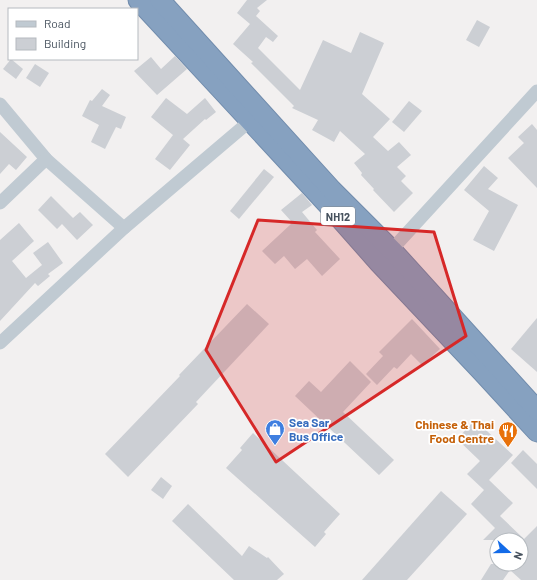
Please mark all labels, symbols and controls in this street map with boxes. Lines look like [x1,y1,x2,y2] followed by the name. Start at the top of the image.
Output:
[8,8,138,60] legend
[44,16,71,30] text: Road
[44,36,86,50] text: Building
[321,207,355,225] road number: NH12
[289,415,344,443] place label: Sea Sar Bus Office
[415,417,494,445] place label: Chinese & Thai Food Centre
[264,418,286,446] shop icon: Sea Sar Bus Office
[497,420,519,448] restaurant icon: Chinese & Thai Food Centre
[489,532,529,572] north arrow
[511,550,526,562] text: N

